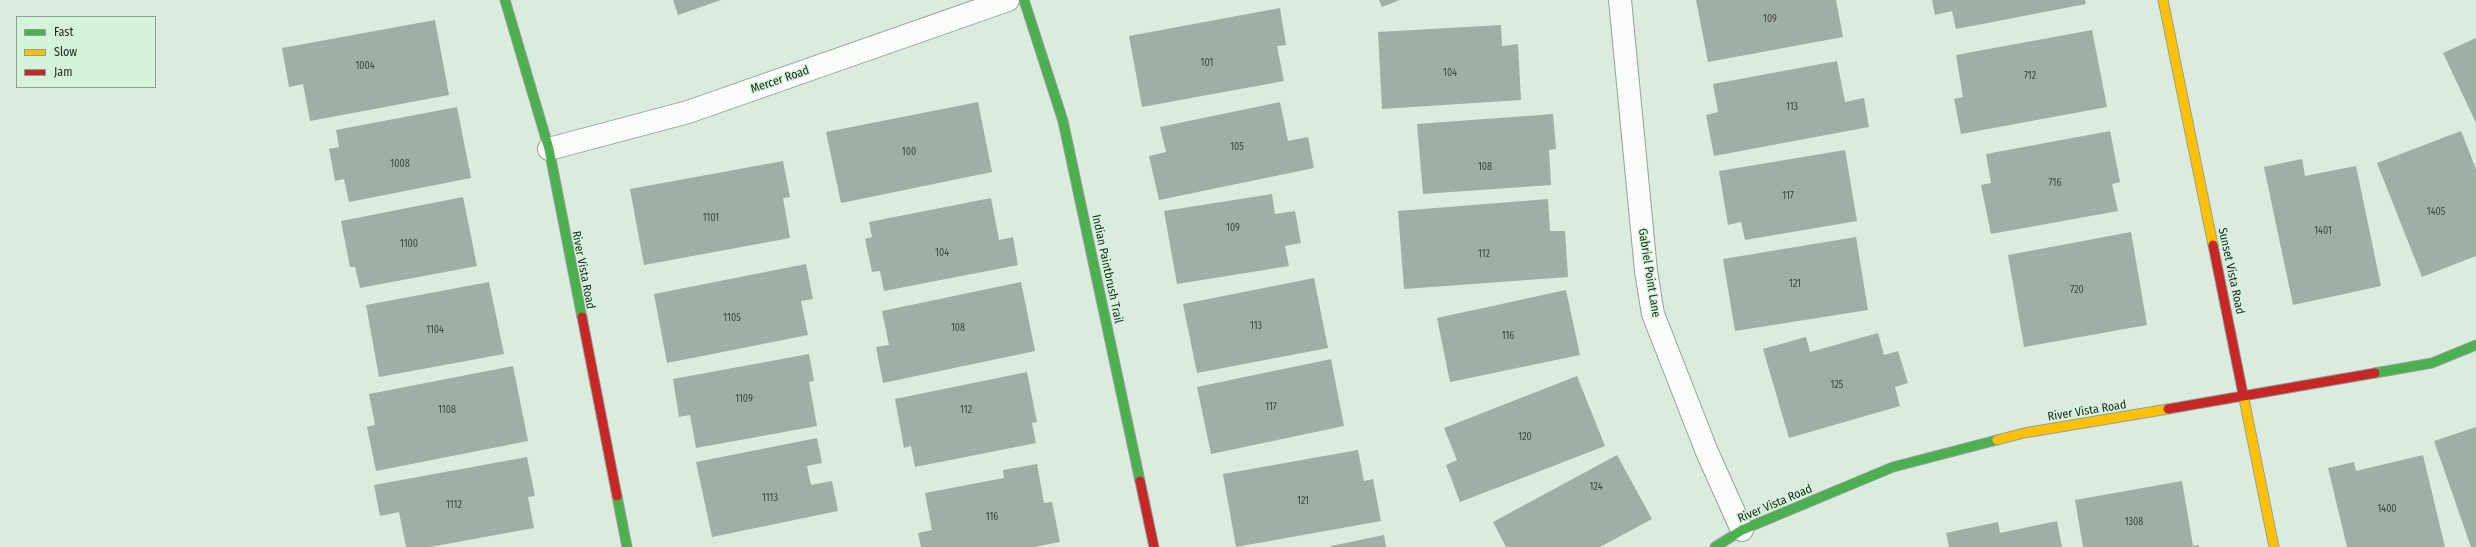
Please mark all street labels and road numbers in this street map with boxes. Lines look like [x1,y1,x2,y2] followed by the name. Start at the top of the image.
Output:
[749,63,811,97] street label: Mercer Road
[1088,213,1126,325] street label: Indian Paintbrush Trail
[2215,226,2247,316] street label: Sunset Vista Road
[1635,227,1663,319] street label: Gabriel Point Lane
[568,230,598,310] street label: River Vista Road
[2047,398,2127,424] street label: River Vista Road
[1736,482,1814,526] street label: River Vista Road

